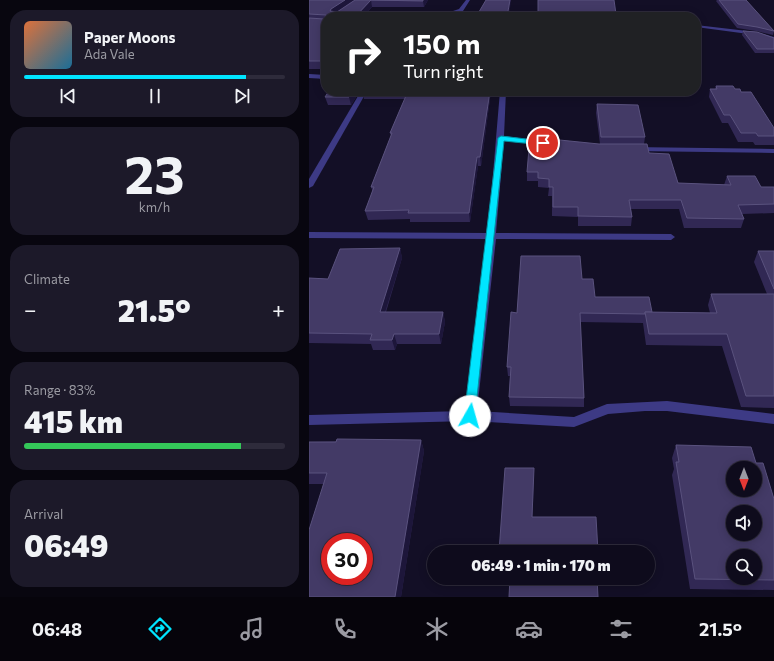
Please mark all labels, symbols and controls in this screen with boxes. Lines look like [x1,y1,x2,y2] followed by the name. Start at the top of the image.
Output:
[403,26,480,60] text: 150 m
[84,28,175,46] text: Paper Moons
[337,28,389,80] icon: right
[84,46,135,62] text: Ada Vale
[403,60,483,82] text: Turn right
[57,85,79,107] icon: previous
[144,85,166,107] icon: pause
[231,85,253,107] icon: next
[526,126,560,160] pin
[532,132,554,154] icon: arrive
[125,141,184,205] text: 23
[139,199,170,215] text: km/h
[24,271,70,287] text: Climate
[118,291,191,328] text: 21.5°
[24,296,37,323] text: −
[272,296,285,323] text: +
[24,382,95,398] text: Range · 83%
[449,395,491,437] position arrow
[24,402,123,439] text: 415 km
[726,461,762,497] north arrow
[726,461,762,585] map controls
[726,505,762,541] button: sound
[24,506,63,522] text: Arrival
[24,526,109,563] text: 06:49
[321,533,373,585] speed limit sign: 30
[726,549,762,585] button: search
[471,556,611,574] text: 06:49 · 1 min · 170 m
[146,615,174,643] icon: directions
[238,615,266,643] icon: music
[331,615,359,643] icon: phone
[423,615,451,643] icon: climate
[515,615,543,643] icon: car
[607,615,635,643] icon: filters
[32,618,82,640] text: 06:48
[699,618,742,640] text: 21.5°

